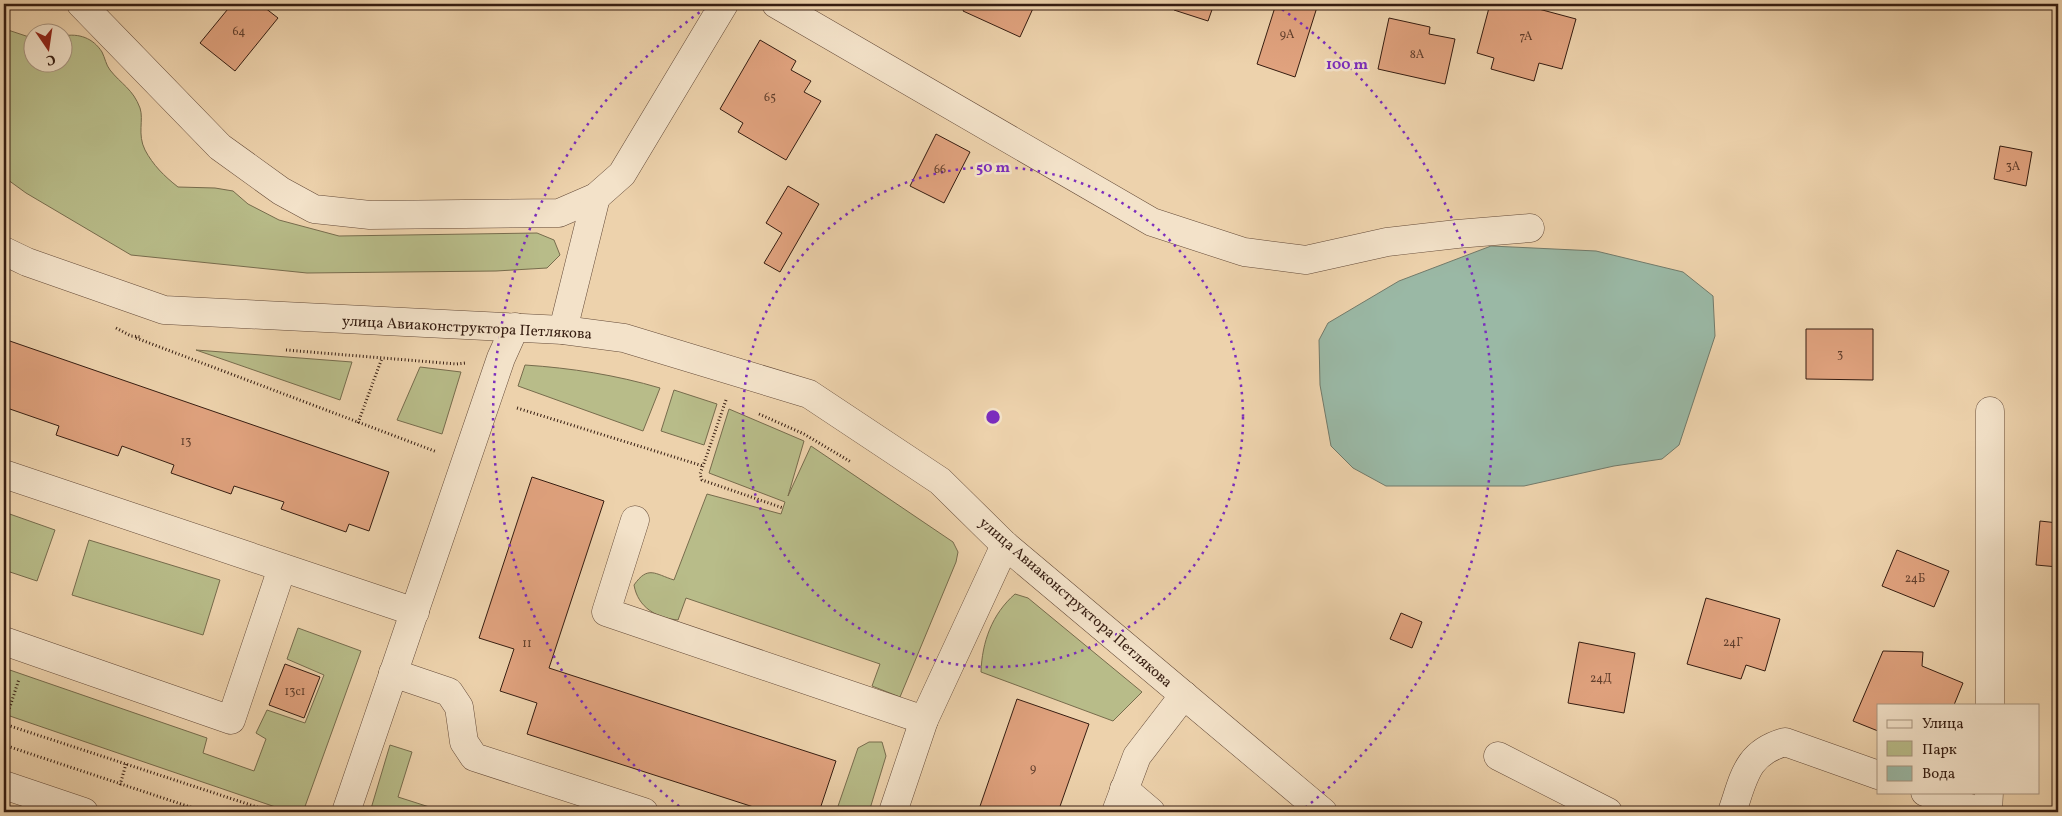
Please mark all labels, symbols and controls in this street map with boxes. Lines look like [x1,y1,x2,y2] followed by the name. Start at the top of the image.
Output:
[22,22,72,72] north arrow
[233,24,245,40] house number: 64
[1280,27,1295,43] house number: 9А
[1519,29,1533,45] house number: 7А
[1410,47,1425,63] house number: 8А
[44,49,57,69] text: С
[1326,55,1369,76] text: 100 m
[764,90,776,106] house number: 65
[976,158,1010,179] text: 50 m
[2006,159,2021,175] house number: 3А
[934,162,946,178] house number: 66
[341,311,592,346] street label: улица Авиаконструктора Петлякова
[1837,347,1843,363] house number: 3
[984,408,1002,426] centre of rings
[181,434,191,450] house number: 13
[974,513,1176,693] street label: улица Авиаконструктора Петлякова
[1905,571,1925,587] house number: 24Б
[1723,635,1743,651] house number: 24Г
[522,636,532,652] house number: 11
[1590,671,1612,687] house number: 24Д
[285,684,305,700] house number: 13с1
[1877,704,2040,794] legend
[1922,714,1964,735] text: Улица
[1922,740,1957,761] text: Парк
[1030,761,1036,777] house number: 9
[1922,764,1955,785] text: Вода

